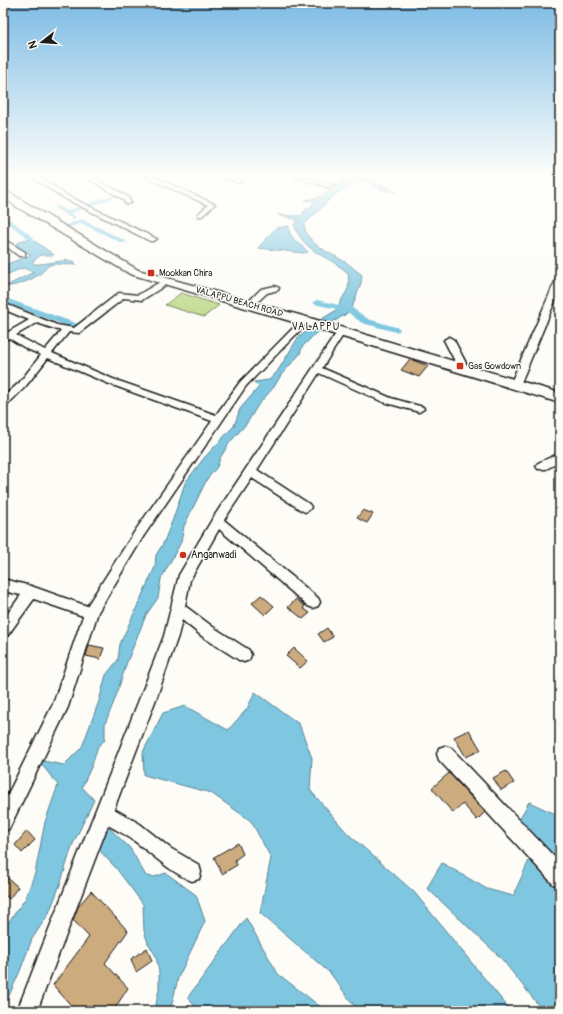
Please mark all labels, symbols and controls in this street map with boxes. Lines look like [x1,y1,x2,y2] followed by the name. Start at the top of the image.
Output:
[22,22,62,62] north arrow
[25,39,40,50] text: N
[146,268,156,278] marker: Mookkan Chira
[159,268,212,279] place label: Mookkan Chira
[194,284,284,320] street label: VALAPPU BEACH ROAD
[292,321,340,333] district label: VALAPPU
[455,361,465,371] marker: Gas Gowdown
[468,361,521,372] place label: Gas Gowdown
[191,549,236,561] place label: Anganwadi
[178,550,188,560] marker: Anganwadi

